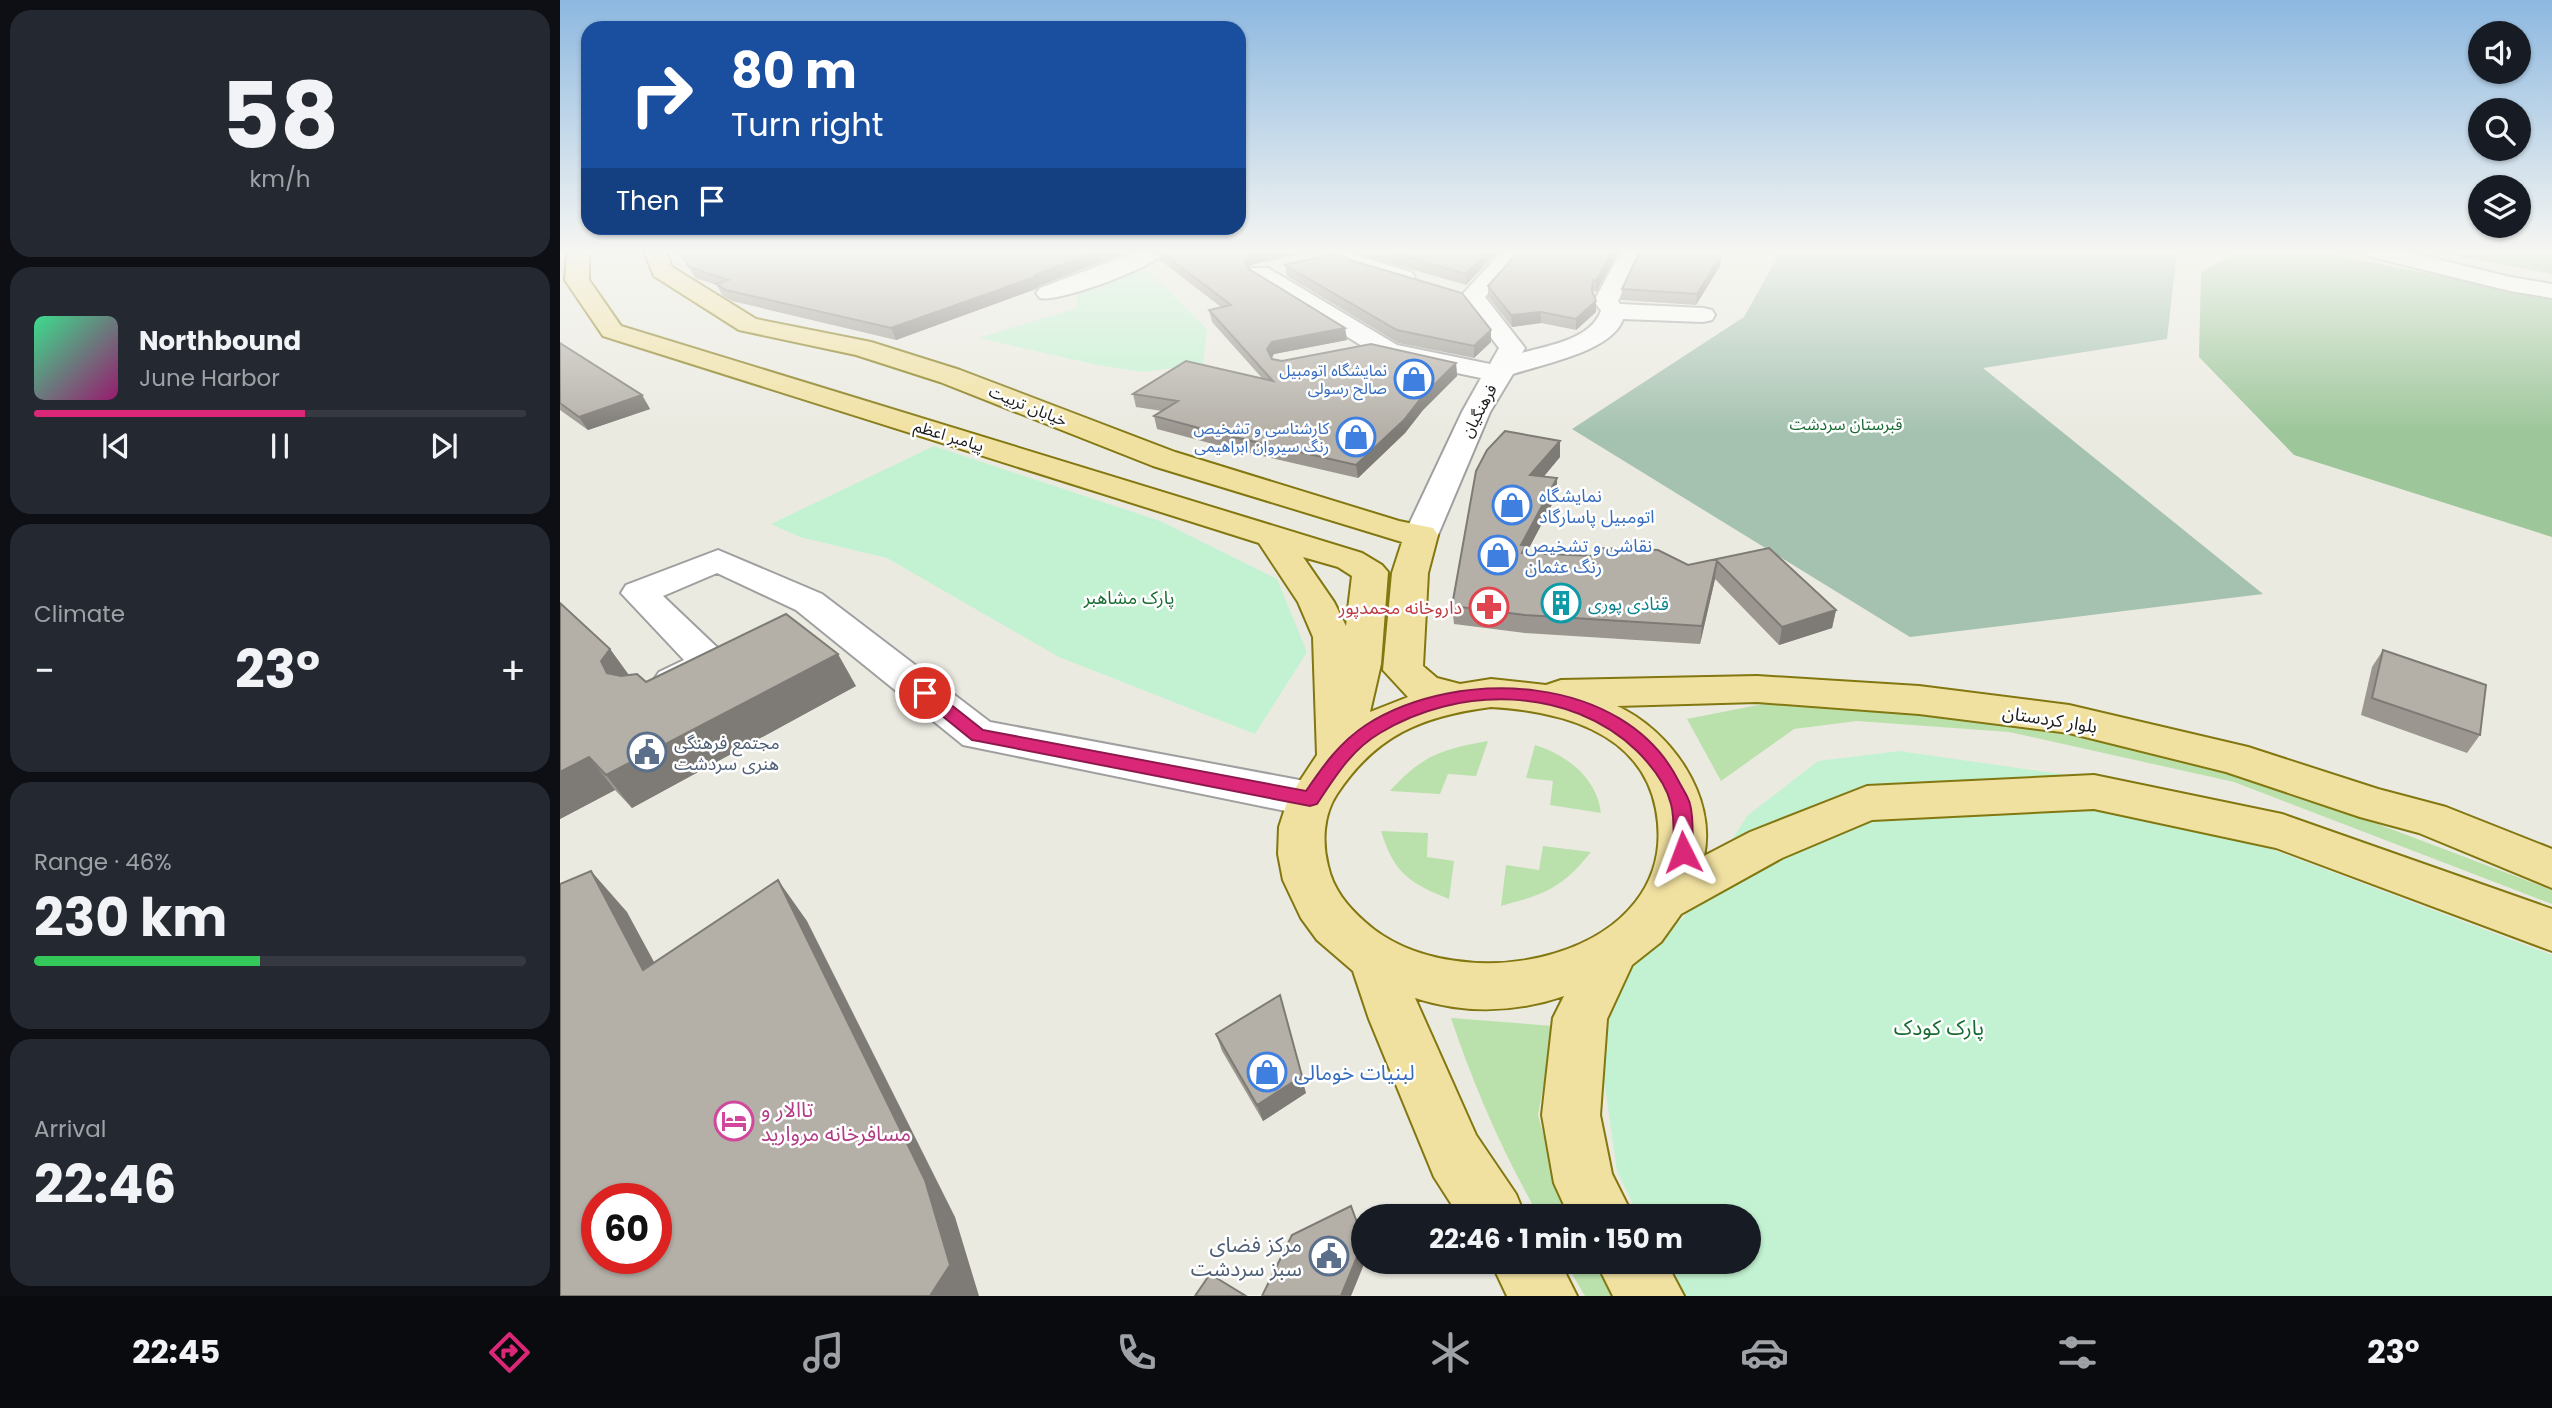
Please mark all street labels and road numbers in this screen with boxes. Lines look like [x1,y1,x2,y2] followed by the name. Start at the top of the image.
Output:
[985,380,1071,432] street label: خیابان تربیت
[1455,380,1503,442] street label: فرهنگیان
[911,414,987,458] street label: پیامبر اعظم
[2001,699,2099,739] street label: بلوار کردستان

